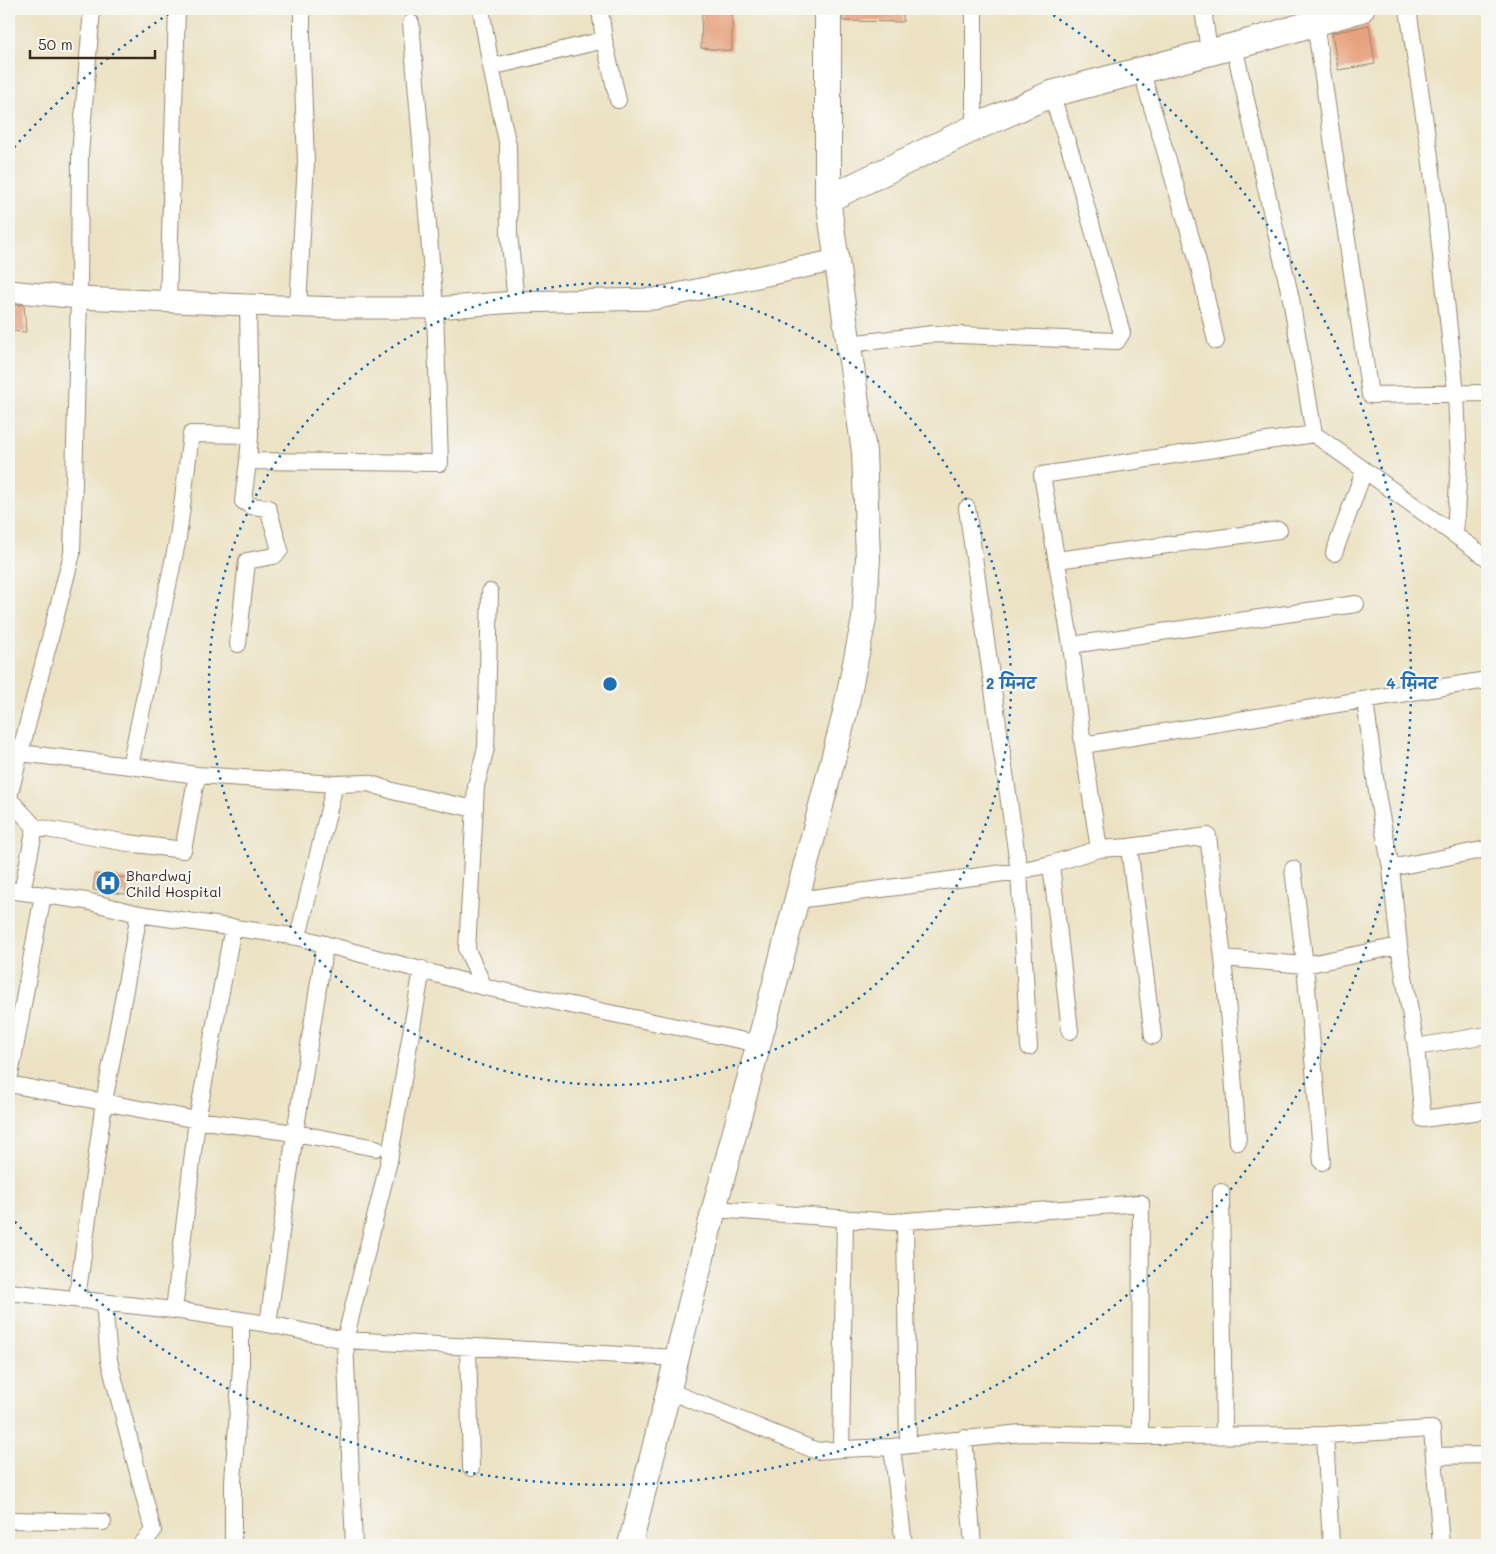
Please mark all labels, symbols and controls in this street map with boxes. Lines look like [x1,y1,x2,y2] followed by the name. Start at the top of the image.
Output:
[30,28,155,60] scale bar
[38,34,73,54] text: 50 m
[986,671,1037,693] text: 2 मिनट
[1386,671,1439,693] text: 4 मिनट
[601,675,619,693] centre of rings
[126,866,221,901] place label: Bhardwaj Child Hospital
[95,870,121,896] hospital icon: Bhardwaj Child Hospital

